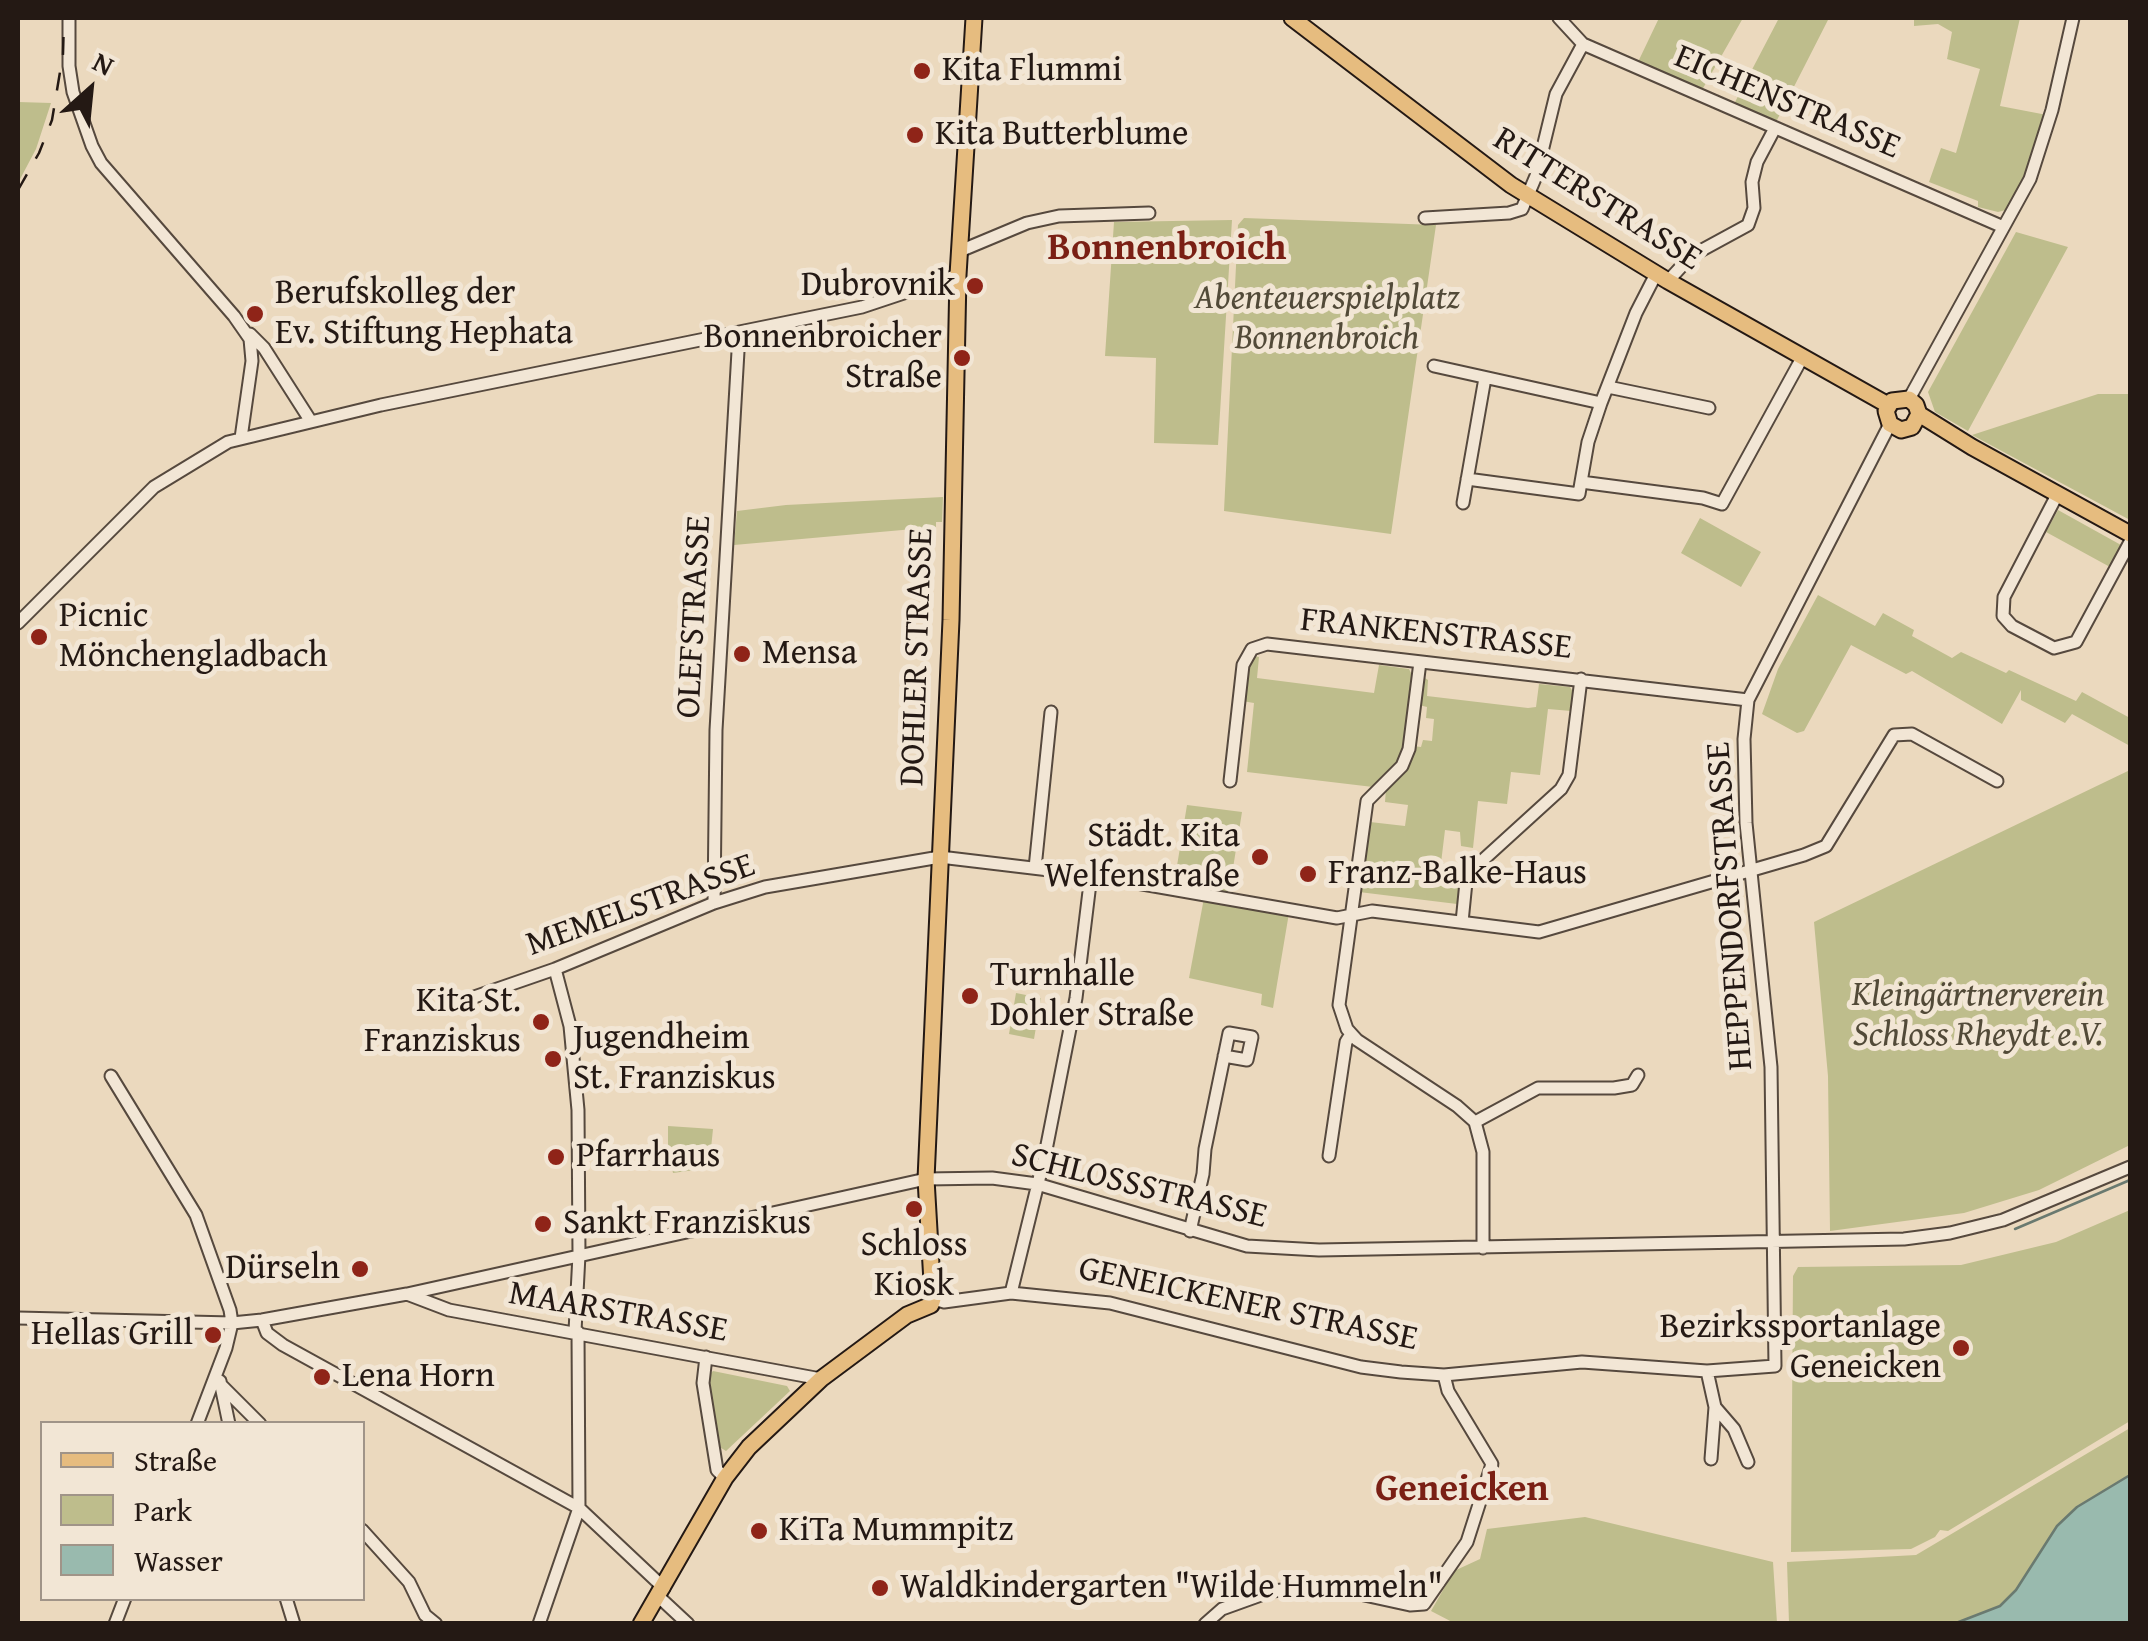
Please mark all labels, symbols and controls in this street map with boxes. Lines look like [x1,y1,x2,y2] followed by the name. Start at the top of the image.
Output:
[1668,37,1906,169] street label: EICHENSTRASSE
[40,40,140,140] north arrow
[86,40,121,85] text: N
[942,50,1122,92] place label: Kita Flummi
[911,60,933,82] marker: Kita Flummi
[935,114,1188,156] place label: Kita Butterblume
[1485,119,1709,281] street label: RITTERSTRASSE
[904,124,926,146] marker: Kita Butterblume
[1048,226,1286,272] district label: Bonnenbroich
[801,265,955,307] place label: Dubrovnik
[275,273,573,355] place label: Berufskolleg der Ev. Stiftung Hephata
[964,275,986,297] marker: Dubrovnik
[1194,278,1460,360] park label: Abenteuerspielplatz Bonnenbroich
[244,303,266,325] marker: Berufskolleg der Ev. Stiftung Hephata
[704,317,942,399] place label: Bonnenbroicher Straße
[951,347,973,369] marker: Bonnenbroicher Straße
[669,515,721,719] street label: OLEFSTRASSE
[893,527,943,787] street label: DOHLER STRASSE
[59,596,328,678] place label: Picnic Mönchengladbach
[1298,600,1574,670] street label: FRANKENSTRASSE
[28,626,50,648] marker: Picnic Mönchengladbach
[762,633,857,675] place label: Mensa
[731,643,753,665] marker: Mensa
[1699,741,1763,1071] street label: HEPPENDORFSTRASSE
[1044,816,1240,898] place label: Städt. Kita Welfenstraße
[521,845,761,967] street label: MEMELSTRASSE
[1249,846,1271,868] marker: Städt. Kita Welfenstraße
[1328,853,1587,895] place label: Franz-Balke-Haus
[1297,863,1319,885] marker: Franz-Balke-Haus
[990,955,1194,1037] place label: Turnhalle Dohler Straße
[1852,975,2104,1057] park label: Kleingärtnerverein Schloss Rheydt e.V.
[364,981,521,1063] place label: Kita St. Franziskus
[959,985,981,1007] marker: Turnhalle Dohler Straße
[530,1011,552,1033] marker: Kita St. Franziskus
[573,1018,776,1100] place label: Jugendheim St. Franziskus
[542,1048,564,1070] marker: Jugendheim St. Franziskus
[1007,1135,1271,1239] street label: SCHLOSSSTRASSE
[576,1136,720,1178] place label: Pfarrhaus
[545,1146,567,1168] marker: Pfarrhaus
[903,1198,925,1220] marker: Schloss Kiosk
[563,1203,811,1245] place label: Sankt Franziskus
[532,1213,554,1235] marker: Sankt Franziskus
[860,1225,968,1307] place label: Schloss Kiosk
[226,1248,340,1290] place label: Dürseln
[1075,1249,1421,1361] street label: GENEICKENER STRASSE
[349,1258,371,1280] marker: Dürseln
[505,1273,731,1353] street label: MAARSTRASSE
[1660,1307,1941,1389] place label: Bezirkssportanlage Geneicken
[31,1314,193,1356] place label: Hellas Grill
[202,1324,224,1346] marker: Hellas Grill
[1950,1337,1972,1359] marker: Bezirkssportanlage Geneicken
[342,1356,495,1398] place label: Lena Horn
[311,1366,333,1388] marker: Lena Horn
[40,1421,365,1601] legend
[134,1438,217,1482] text: Straße
[1375,1467,1549,1513] district label: Geneicken
[134,1488,192,1532] text: Park
[779,1510,1013,1552] place label: KiTa Mummpitz
[748,1520,770,1542] marker: KiTa Mummpitz
[134,1538,223,1582] text: Wasser
[900,1567,1443,1609] place label: Waldkindergarten "Wilde Hummeln"
[869,1577,891,1599] marker: Waldkindergarten "Wilde Hummeln"

